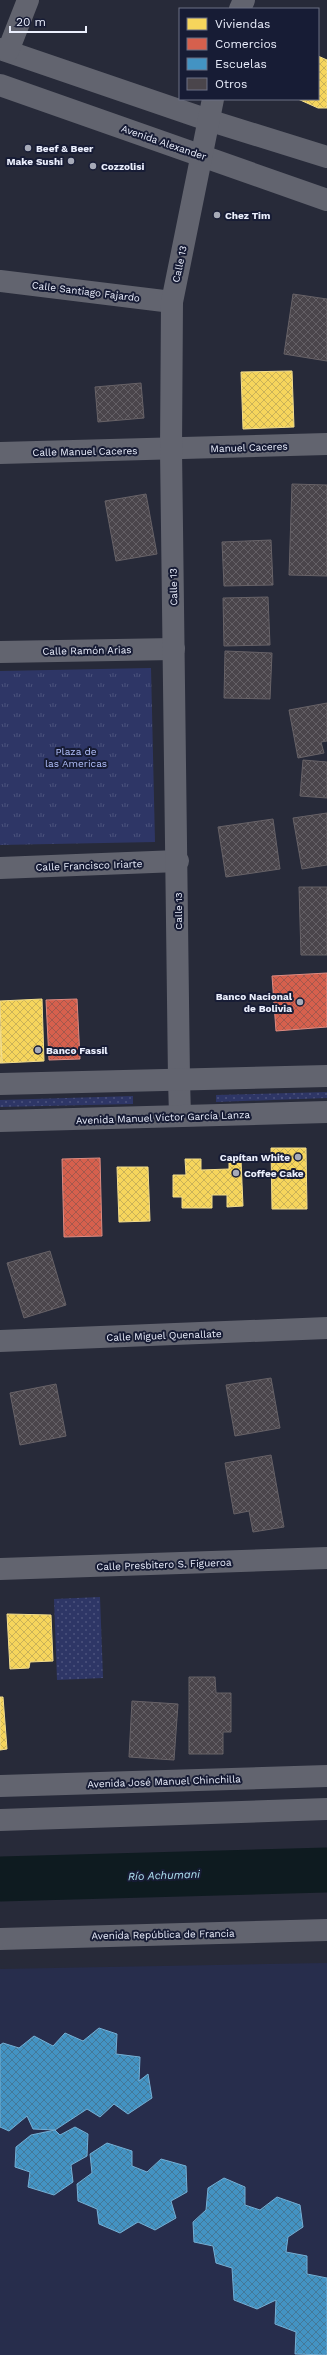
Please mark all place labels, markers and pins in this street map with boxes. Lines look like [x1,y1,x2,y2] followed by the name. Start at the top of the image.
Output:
[23,143,33,153] marker: Beef & Beer
[36,143,94,154] place label: Beef & Beer
[6,156,63,167] place label: Make Sushi
[66,156,76,166] marker: Make Sushi
[88,161,98,171] marker: Cozzolisi
[101,161,145,172] place label: Cozzolisi
[212,210,222,220] marker: Chez Tim
[225,210,270,221] place label: Chez Tim
[216,991,293,1014] place label: Banco Nacional de Bolivia
[295,997,305,1007] marker: Banco Nacional de Bolivia
[33,1045,43,1055] marker: Banco Fassil
[46,1045,108,1056] place label: Banco Fassil
[220,1152,290,1163] place label: Capítan White
[293,1152,303,1162] marker: Capítan White
[231,1168,241,1178] marker: Coffee Cake
[244,1168,304,1179] place label: Coffee Cake

